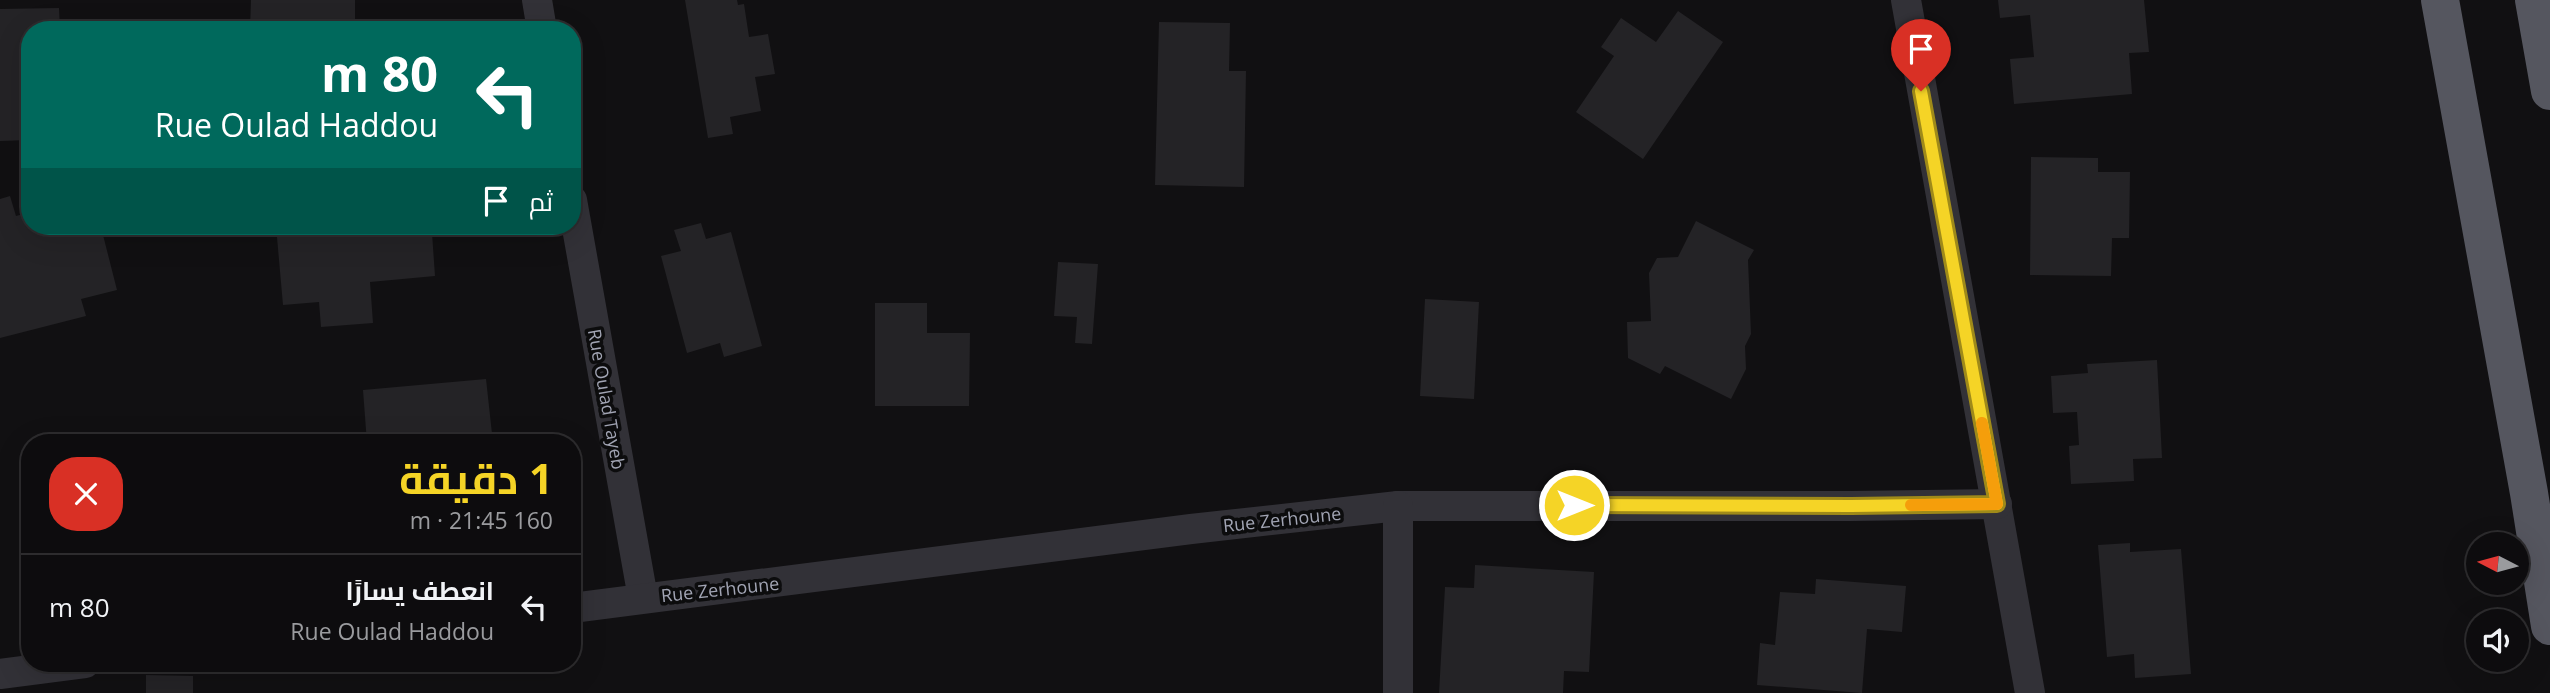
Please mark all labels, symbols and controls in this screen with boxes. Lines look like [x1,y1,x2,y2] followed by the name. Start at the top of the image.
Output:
[1891,19,1951,91] pin
[1902,30,1940,68] icon: arrive
[321,40,438,106] text: 80 m
[462,49,553,140] icon: left
[155,103,438,146] text: Rue Oulad Haddou
[477,182,515,220] icon: arrive
[529,183,553,219] text: ثم
[583,327,631,471] street label: Rue Oulad Tayeb
[399,449,553,506] text: 1 دقيقة
[49,457,123,531] button: close
[1537,468,1611,542] position arrow
[1222,501,1342,537] street label: Rue Zerhoune
[410,504,553,536] text: 160 m · 21:45
[2466,532,2529,595] north arrow
[2466,532,2529,672] map controls
[660,571,780,607] street label: Rue Zerhoune
[345,572,494,608] text: انعطف يسارًا
[515,588,553,626] icon: left
[49,589,110,625] text: 80 m
[2466,609,2529,672] button: sound
[290,615,494,647] text: Rue Oulad Haddou

